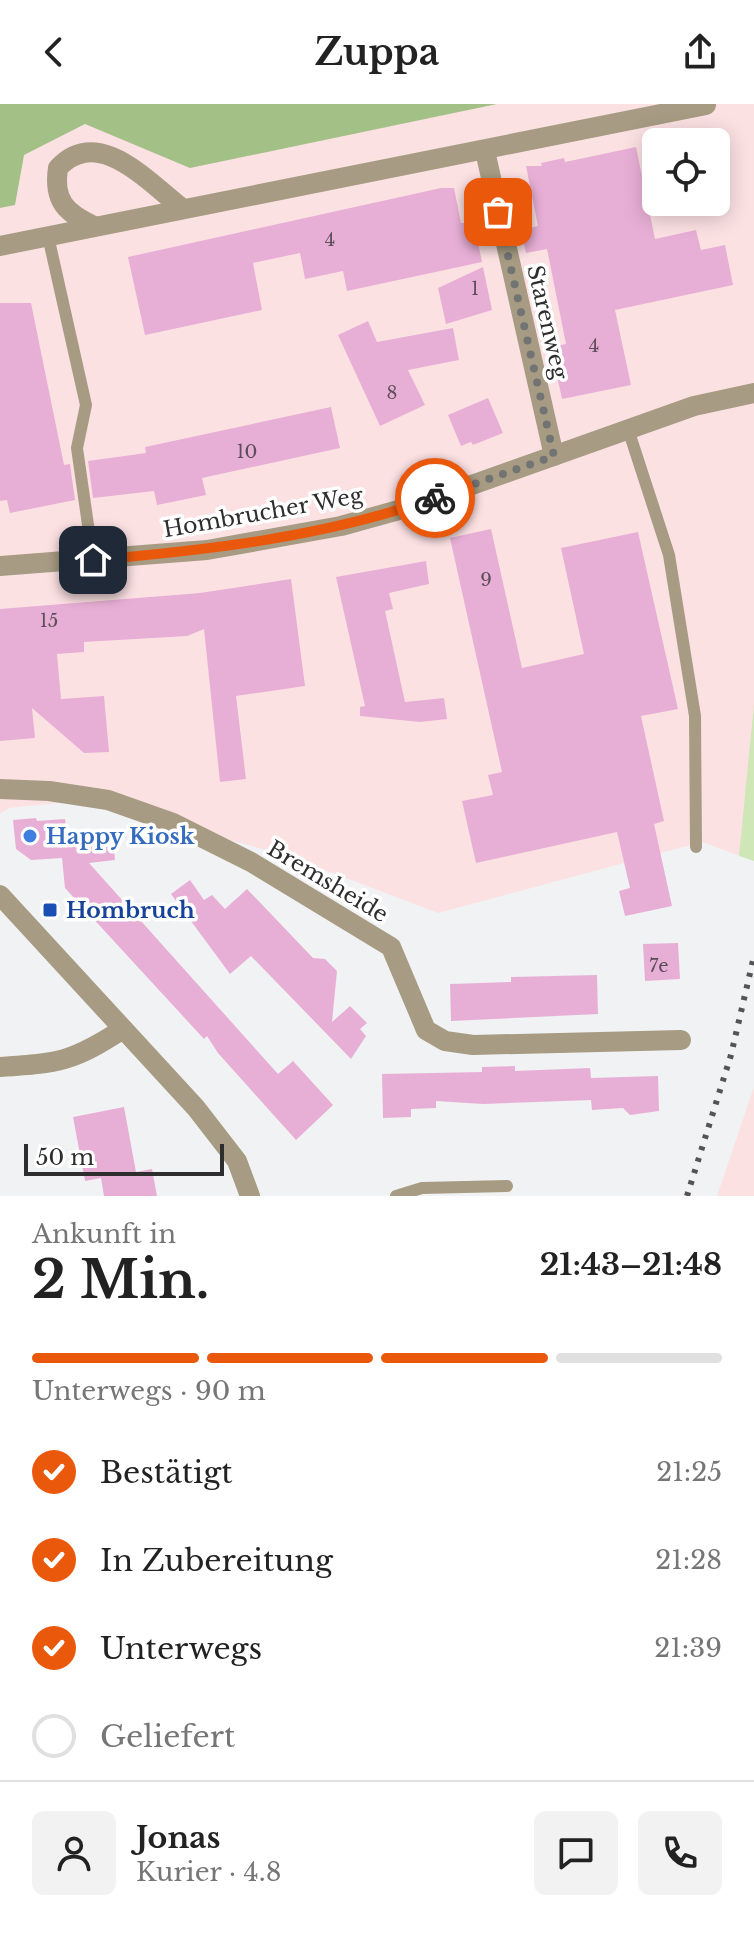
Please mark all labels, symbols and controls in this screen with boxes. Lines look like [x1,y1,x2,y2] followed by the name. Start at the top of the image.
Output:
[32,30,76,74] icon: back
[315,30,439,75] text: Zuppa
[678,30,722,74] icon: share
[642,128,730,216] map controls
[642,128,730,216] button: locate
[464,178,532,246] pin
[476,190,520,234] icon: bag
[325,229,335,251] house number: 4
[521,262,574,383] street label: Starenweg
[471,278,479,300] house number: 1
[589,335,599,357] house number: 4
[387,382,397,404] house number: 8
[237,441,257,463] house number: 10
[395,458,475,538] courier
[413,476,457,520] icon: bike
[161,481,366,543] street label: Hombrucher Weg
[59,526,127,594] pin
[71,538,115,582] icon: home
[480,569,492,591] house number: 9
[40,610,58,632] house number: 15
[46,823,195,850] place label: Happy Kiosk
[21,827,39,845] marker: Happy Kiosk
[262,835,393,928] street label: Bremsheide
[66,897,195,924] place label: Hombruch
[41,901,59,919] marker: Hombruch
[649,955,669,977] house number: 7e
[24,1140,224,1176] scale bar
[36,1144,94,1171] text: 50 m
[32,1218,176,1250] text: Ankunft in
[540,1246,722,1283] text: 21:43–21:48
[32,1248,209,1312] text: 2 Min.
[32,1375,266,1407] text: Unterwegs · 90 m
[32,1450,76,1494] icon: check
[100,1454,233,1491] text: Bestätigt
[656,1456,722,1488] text: 21:25
[32,1538,76,1582] icon: check
[100,1542,333,1579] text: In Zubereitung
[655,1544,722,1576] text: 21:28
[32,1626,76,1670] icon: check
[100,1630,262,1667] text: Unterwegs
[654,1632,722,1664] text: 21:39
[100,1718,235,1755] text: Geliefert
[32,1811,116,1895] button: person
[534,1811,618,1895] button: chat
[638,1811,722,1895] button: phone
[136,1819,220,1856] text: Jonas
[136,1856,281,1888] text: Kurier · 4.8

